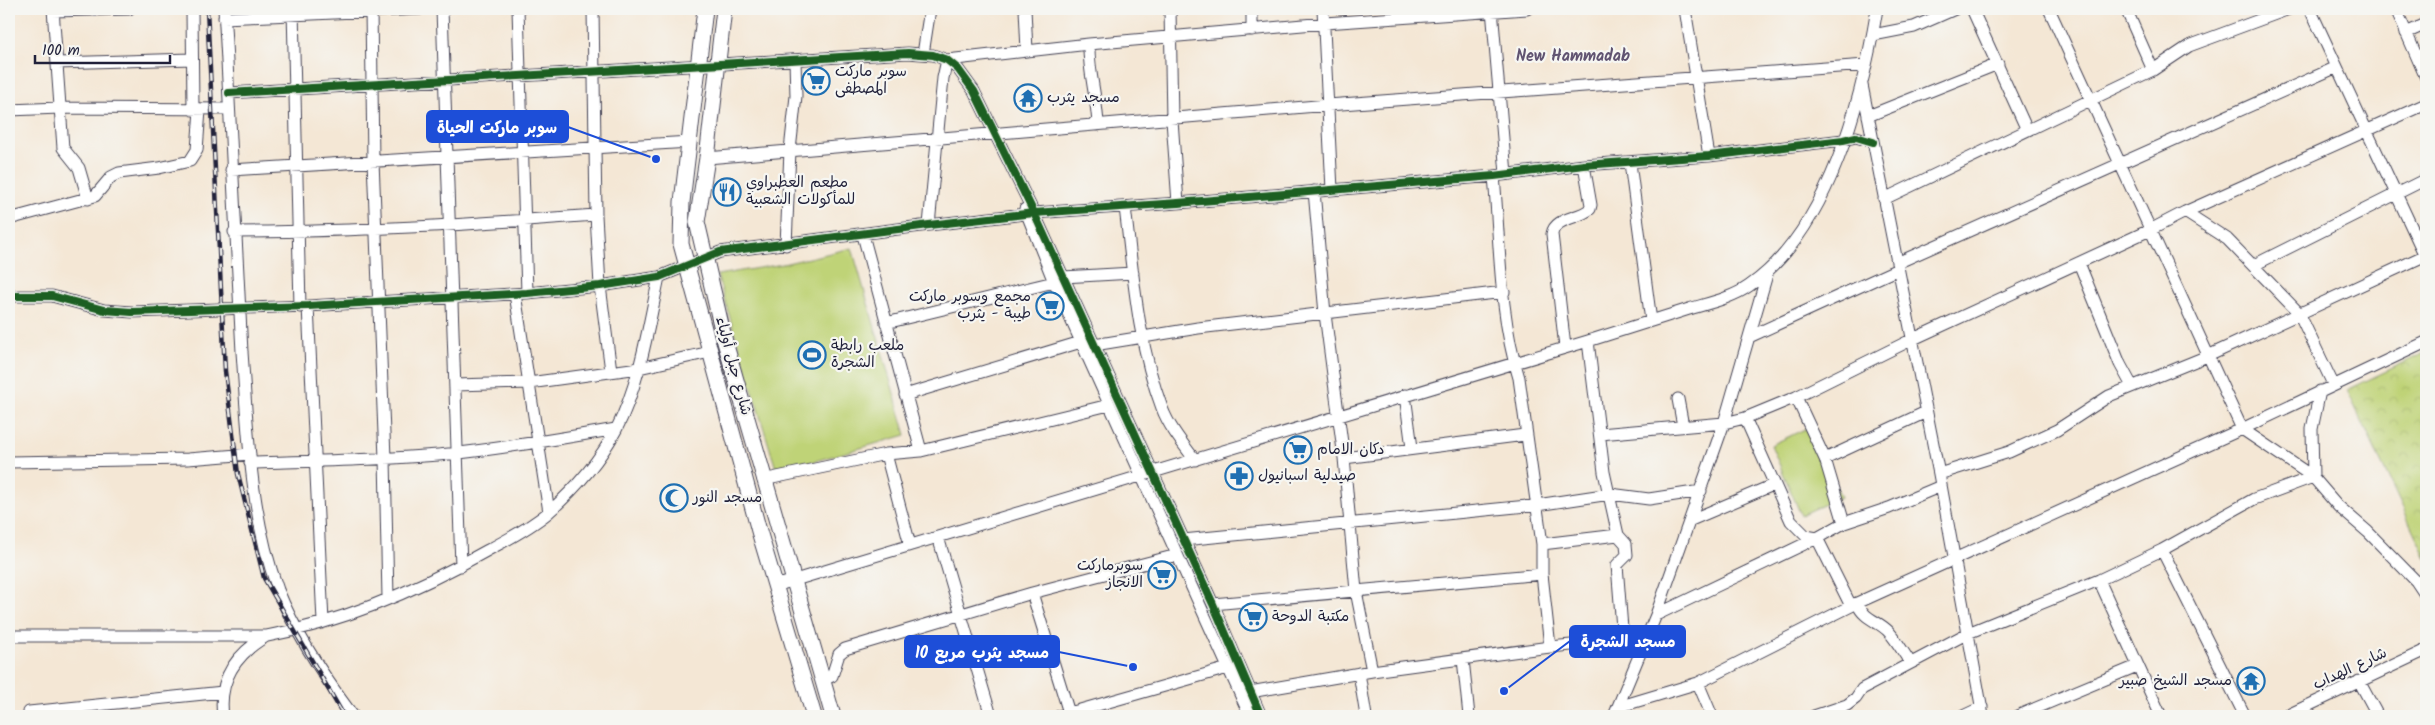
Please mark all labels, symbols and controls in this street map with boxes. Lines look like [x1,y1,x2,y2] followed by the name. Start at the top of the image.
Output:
[35,32,170,64] scale bar
[42,39,80,63] text: 100 m
[1516,44,1630,69] district label: New Hammadab
[835,60,907,101] place label: سوبر ماركت المصطفى
[801,66,831,96] supermarket icon: سوبر ماركت المصطفى
[1013,83,1043,113] temple icon: مسجد يثرب
[1047,86,1120,110] place label: مسجد يثرب
[427,111,568,142] callout: سوبر ماركت الحياة
[437,116,557,141] text: سوبر ماركت الحياة
[746,171,855,212] place label: مطعم العطبراوي للمأكولات الشعبية
[712,177,742,207] restaurant icon: مطعم العطبراوي للمأكولات الشعبية
[909,285,1031,326] place label: مجمع وسوبر ماركت طيبة - يثرب
[1035,291,1065,321] supermarket icon: مجمع وسوبر ماركت طيبة - يثرب
[708,314,758,418] street label: شارع جبل أولياء
[831,334,904,375] place label: ملعب رابطة الشجرة
[797,340,827,370] sports icon: ملعب رابطة الشجرة
[1283,435,1313,465] supermarket icon: دكان الامام
[1317,438,1385,462] place label: دكان الامام
[1224,461,1254,491] pharmacy icon: صيدلية اسبانيول
[1258,464,1356,488] place label: صيدلية اسبانيول
[659,483,689,513] mosque icon: مسجد النور
[692,486,762,510] place label: مسجد النور
[1077,554,1143,595] place label: سوبرماركت الانجاز
[1147,560,1177,590] supermarket icon: سوبرماركت الانجاز
[1238,602,1268,632] supermarket icon: مكتبة الدوحة
[1272,605,1349,629] place label: مكتبة الدوحة
[1570,626,1685,657] callout: مسجد الشجرة
[1581,630,1675,655] text: مسجد الشجرة
[905,636,1059,667] callout: مسجد يثرب مربع 10
[915,641,1049,666] text: مسجد يثرب مربع 10
[2309,641,2391,697] street label: شارع الهداب
[2236,666,2266,696] temple icon: مسجد الشيخ صبير
[2117,669,2232,693] place label: مسجد الشيخ صبير

